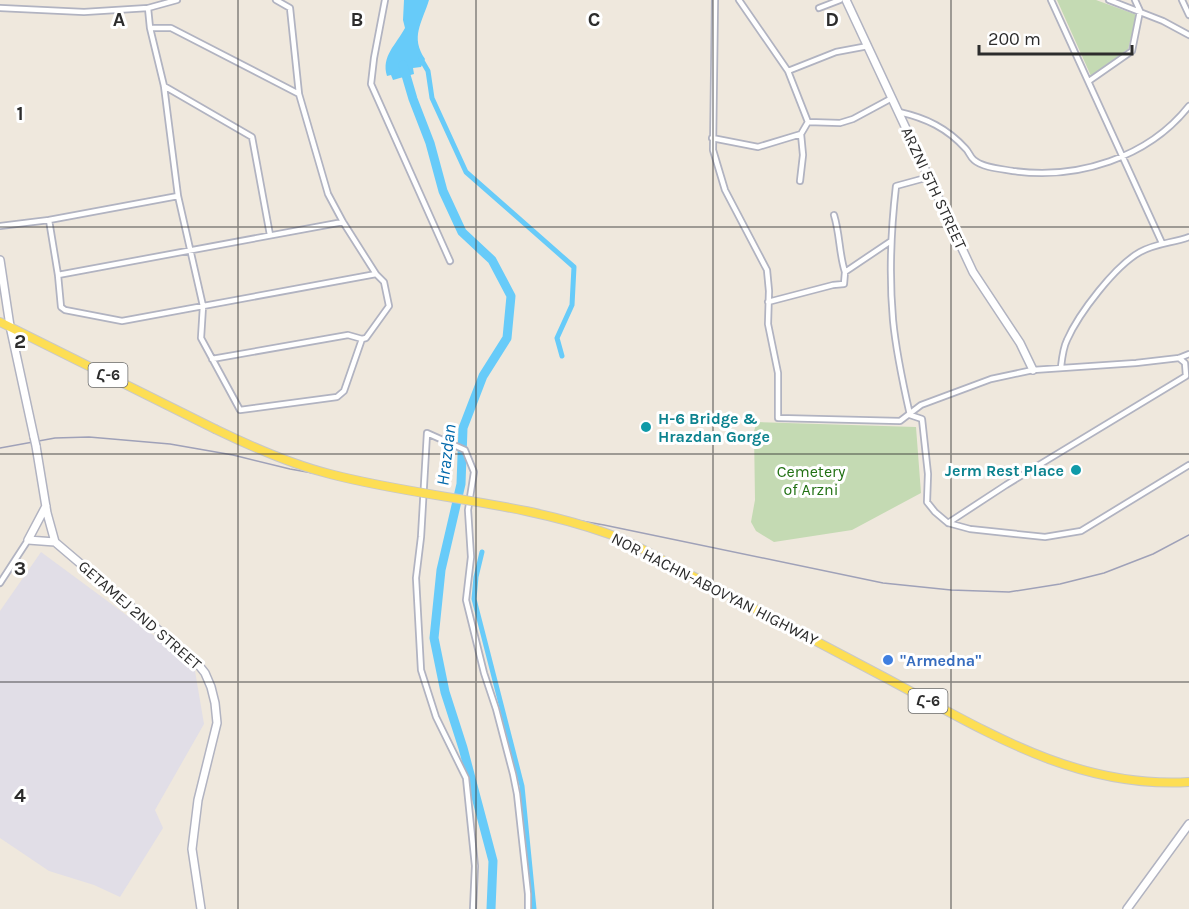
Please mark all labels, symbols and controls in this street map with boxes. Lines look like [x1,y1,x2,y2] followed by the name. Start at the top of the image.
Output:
[113,8,126,31] text: A
[351,8,363,31] text: B
[588,8,600,31] text: C
[825,8,839,31] text: D
[979,18,1132,56] scale bar
[988,28,1041,50] text: 200 m
[16,102,24,125] text: 1
[897,124,971,252] street label: ARZNI 5TH STREET
[14,330,26,353] text: 2
[88,363,128,387] road number: Հ-6
[658,409,770,446] place label: H-6 Bridge & Hrazdan Gorge
[639,420,653,434] marker: H-6 Bridge & Hrazdan Gorge
[431,423,461,487] water label: Hrazdan
[945,461,1064,480] place label: Jerm Rest Place
[777,462,846,499] park label: Cemetery of Arzni
[1069,463,1083,477] marker: Jerm Rest Place
[609,528,822,650] street label: NOR HACHN-ABOVYAN HIGHWAY
[75,556,205,674] street label: GETAMEJ 2ND STREET
[14,557,26,580] text: 3
[900,651,981,670] place label: "Armedna"
[881,653,895,667] marker: "Armedna"
[908,689,948,713] road number: Հ-6
[14,784,26,807] text: 4

